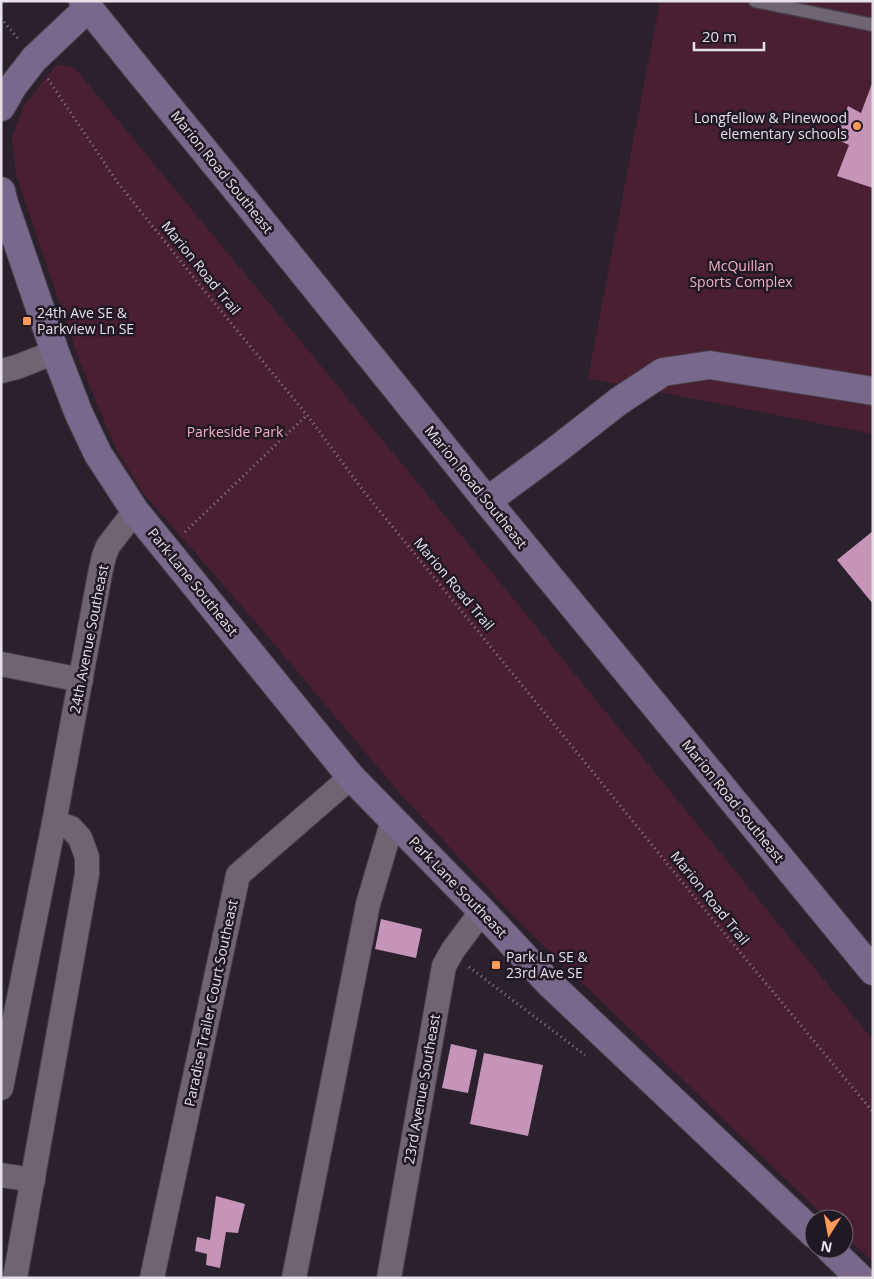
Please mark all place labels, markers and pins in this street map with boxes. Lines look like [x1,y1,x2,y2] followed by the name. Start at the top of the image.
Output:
[694,108,847,143] place label: Longfellow & Pinewood elementary schools
[851,120,863,132] marker: Longfellow & Pinewood elementary schools
[37,303,134,338] place label: 24th Ave SE & Parkview Ln SE
[21,315,33,327] marker: 24th Ave SE & Parkview Ln SE
[506,947,589,982] place label: Park Ln SE & 23rd Ave SE
[490,959,502,971] marker: Park Ln SE & 23rd Ave SE

